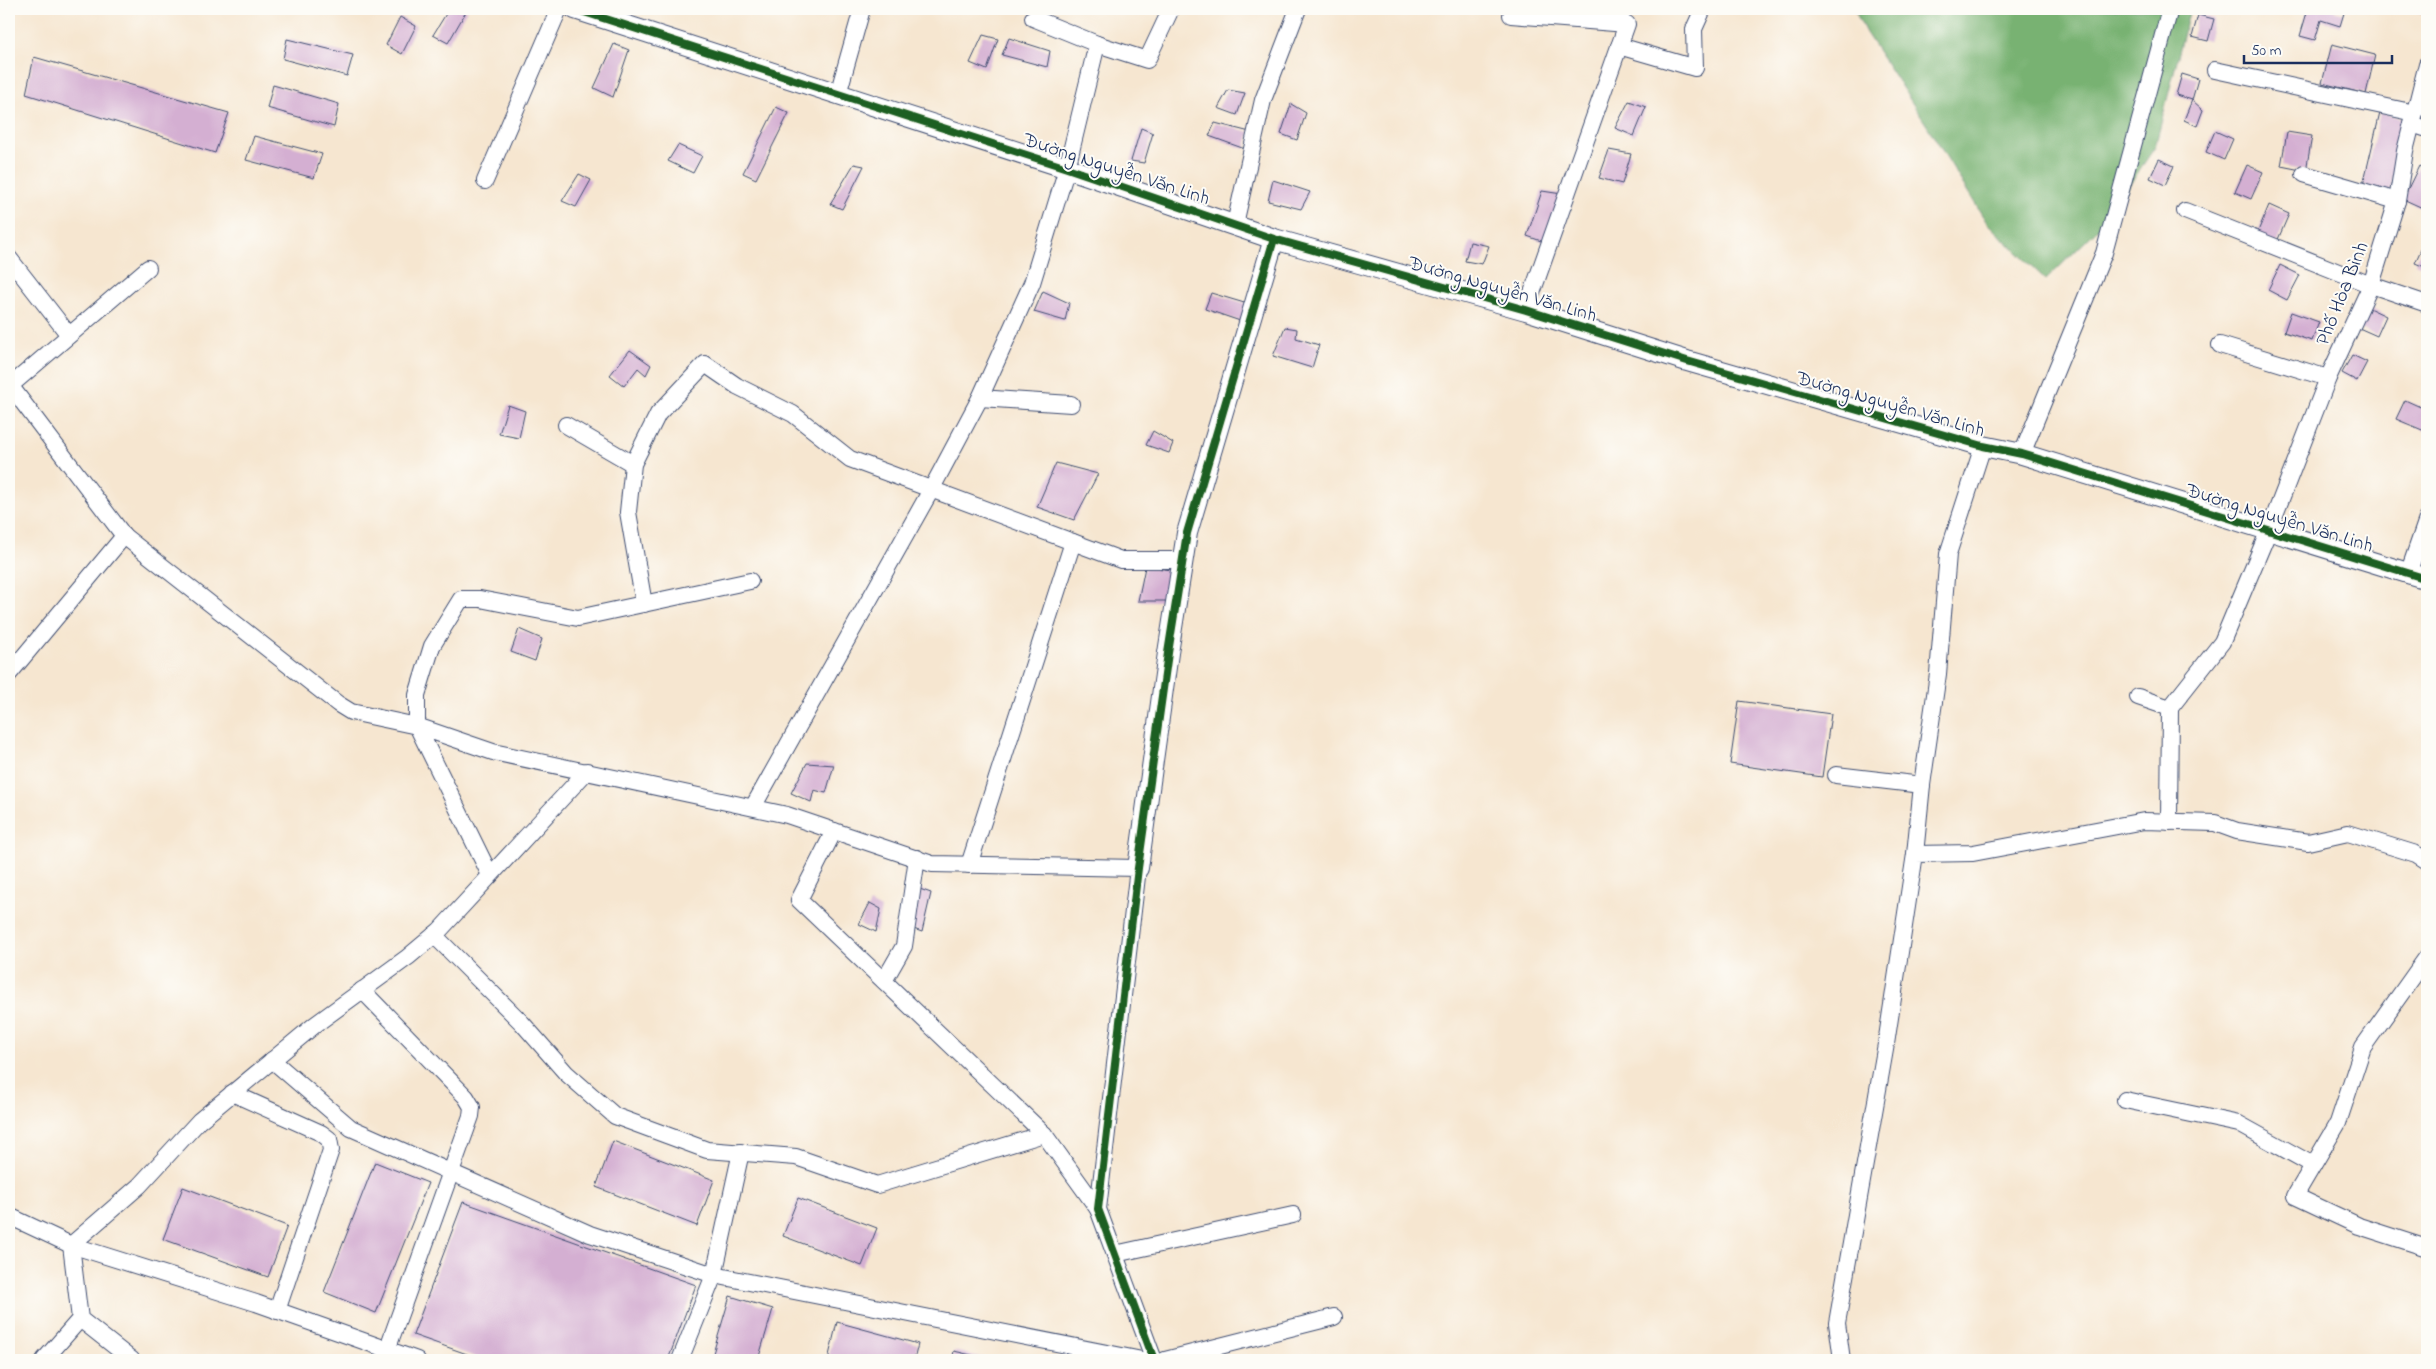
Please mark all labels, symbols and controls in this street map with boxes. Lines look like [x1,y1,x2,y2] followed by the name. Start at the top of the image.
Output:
[2244,32,2391,64] scale bar
[2251,40,2282,62] text: 50 m
[1018,126,1213,215] street label: Đường Nguyễn Văn Linh
[2309,238,2377,350] street label: Phố Hòa Bình
[1404,249,1600,332] street label: Đường Nguyễn Văn Linh
[1792,364,1988,447] street label: Đường Nguyễn Văn Linh
[2181,477,2377,563] street label: Đường Nguyễn Văn Linh

